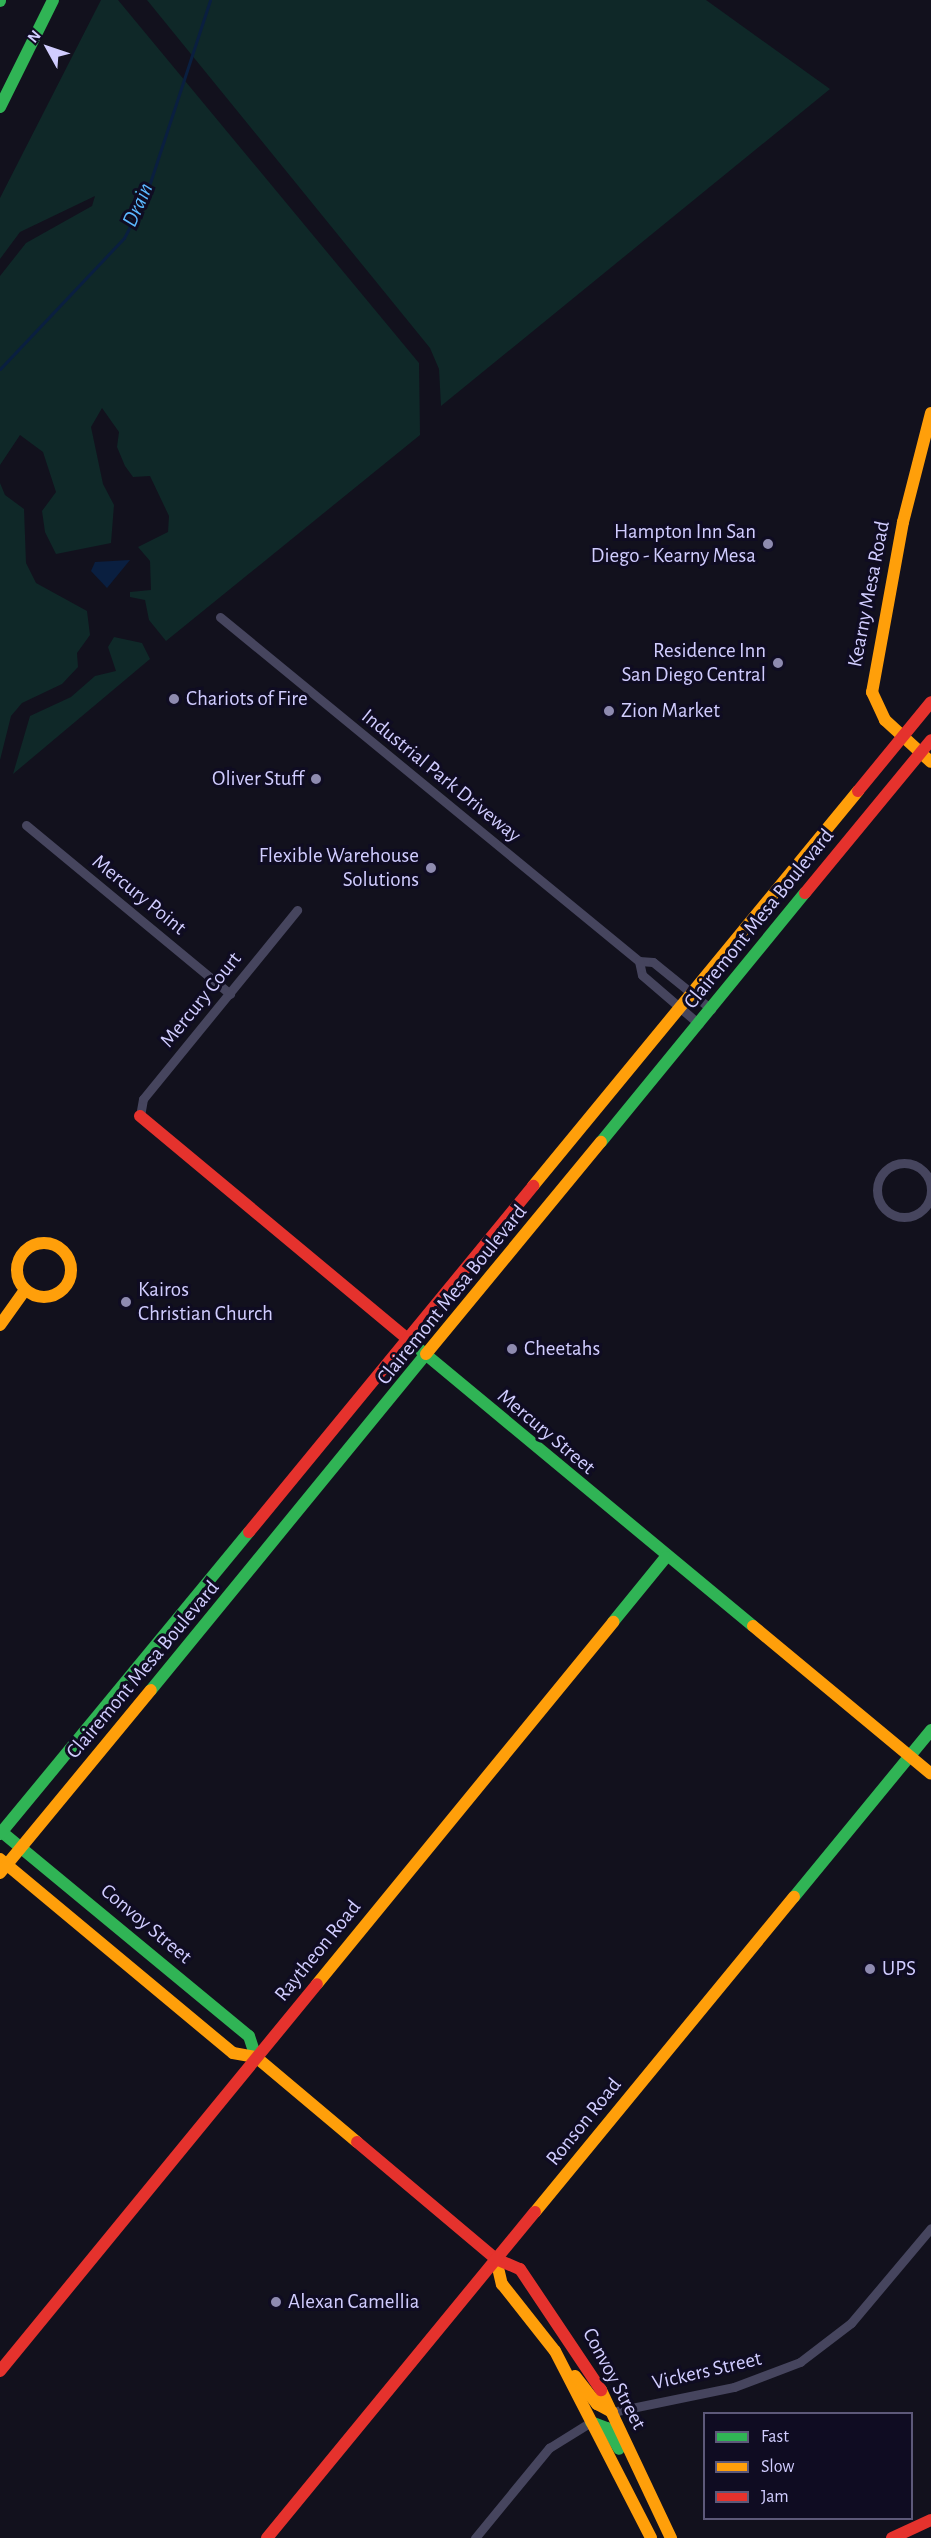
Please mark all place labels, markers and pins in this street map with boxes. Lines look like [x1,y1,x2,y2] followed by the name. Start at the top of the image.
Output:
[591,519,756,569] place label: Hampton Inn San Diego - Kearny Mesa
[761,537,775,551] marker: Hampton Inn San Diego - Kearny Mesa
[621,638,766,688] place label: Residence Inn San Diego Central
[771,656,785,670] marker: Residence Inn San Diego Central
[186,686,308,712] place label: Chariots of Fire
[167,692,181,706] marker: Chariots of Fire
[621,698,720,724] place label: Zion Market
[602,704,616,718] marker: Zion Market
[212,766,304,792] place label: Oliver Stuff
[309,772,323,786] marker: Oliver Stuff
[259,843,419,893] place label: Flexible Warehouse Solutions
[424,861,438,875] marker: Flexible Warehouse Solutions
[138,1277,273,1327] place label: Kairos Christian Church
[119,1295,133,1309] marker: Kairos Christian Church
[524,1336,600,1362] place label: Cheetahs
[505,1342,519,1356] marker: Cheetahs
[882,1956,916,1982] place label: UPS
[863,1962,877,1976] marker: UPS
[288,2289,420,2315] place label: Alexan Camellia
[269,2295,283,2309] marker: Alexan Camellia

